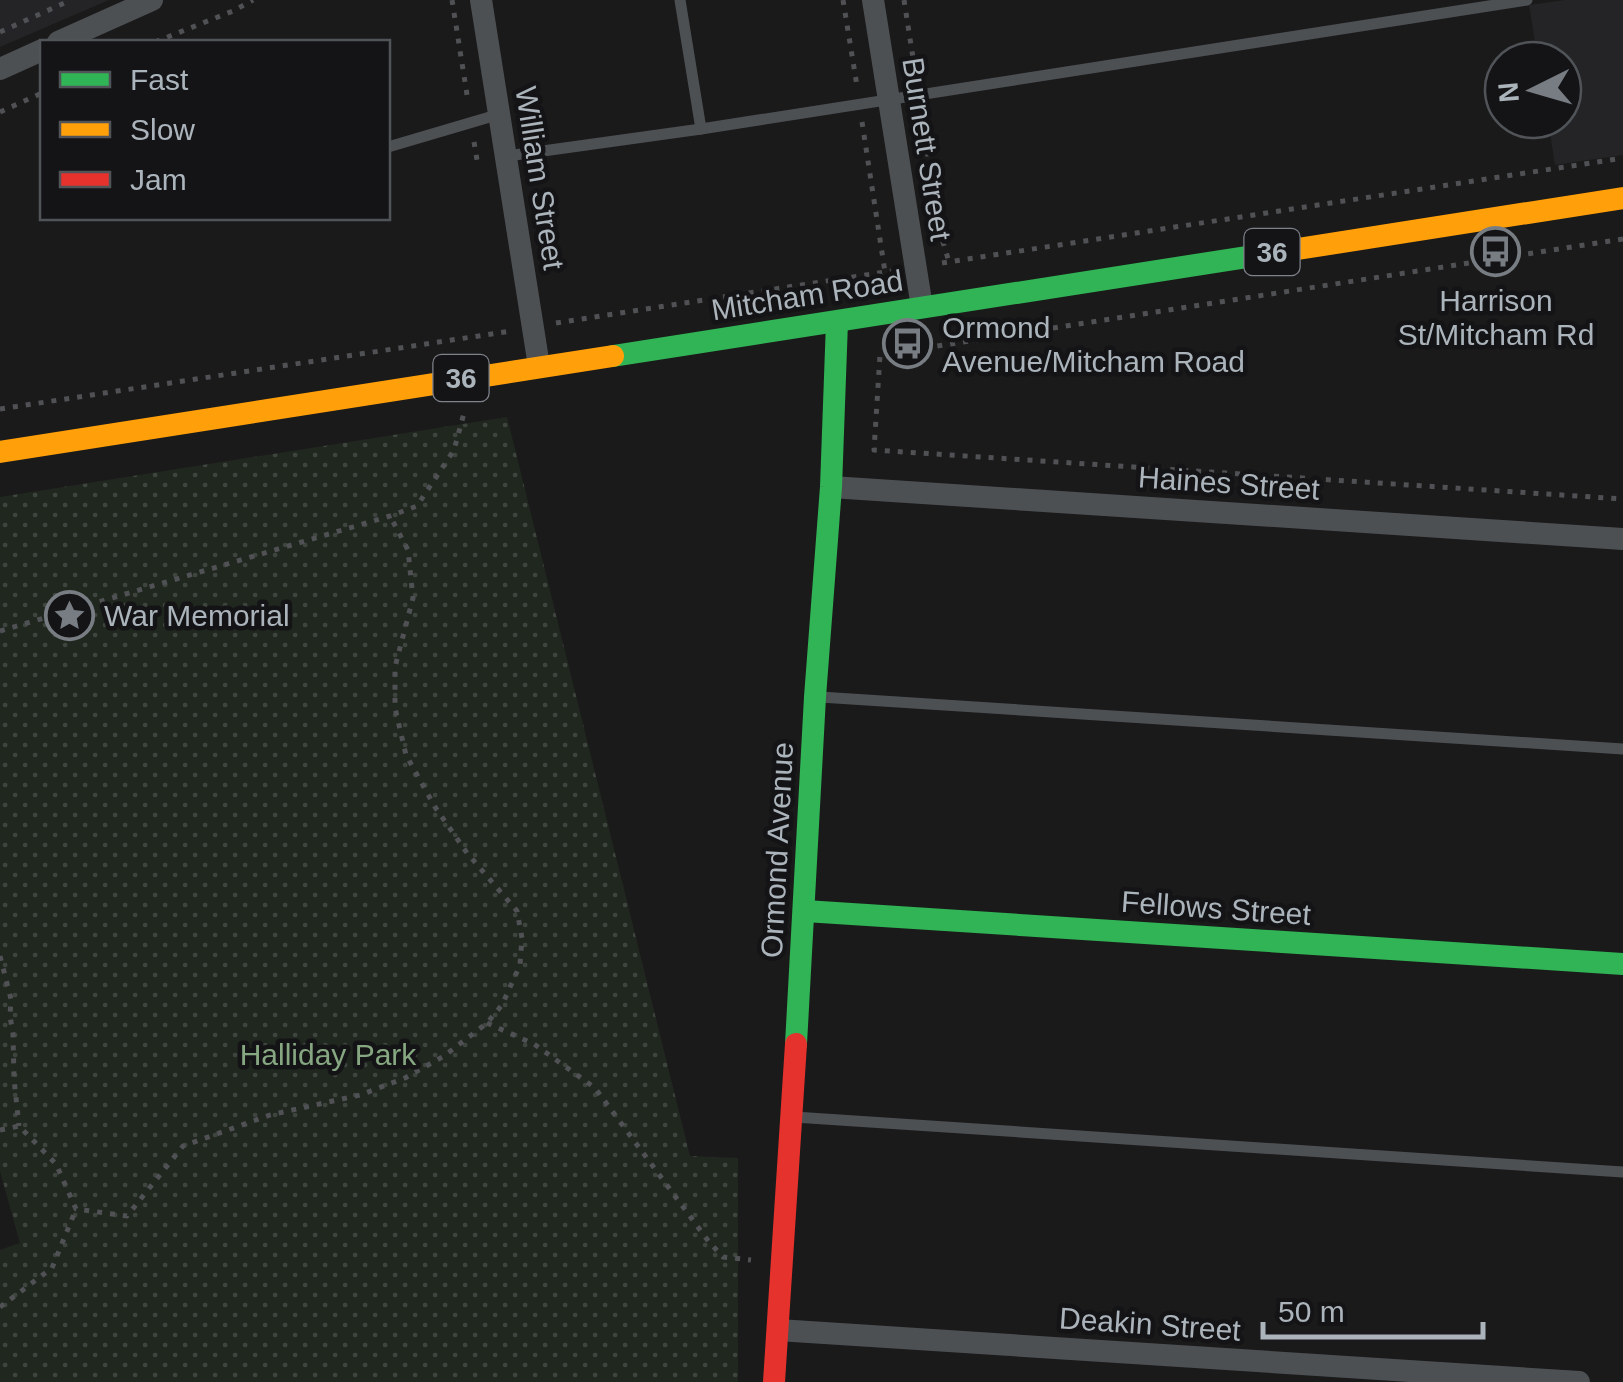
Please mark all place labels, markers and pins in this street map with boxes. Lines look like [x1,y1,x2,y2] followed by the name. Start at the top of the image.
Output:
[1470,225,1522,277] bus stop icon: Harrison St/Mitcham Rd
[1398,284,1594,351] place label: Harrison St/Mitcham Rd
[942,311,1245,378] place label: Ormond Avenue/Mitcham Road
[881,318,933,370] bus stop icon: Ormond Avenue/Mitcham Road
[43,589,95,641] place icon: War Memorial
[104,599,290,632] place label: War Memorial

